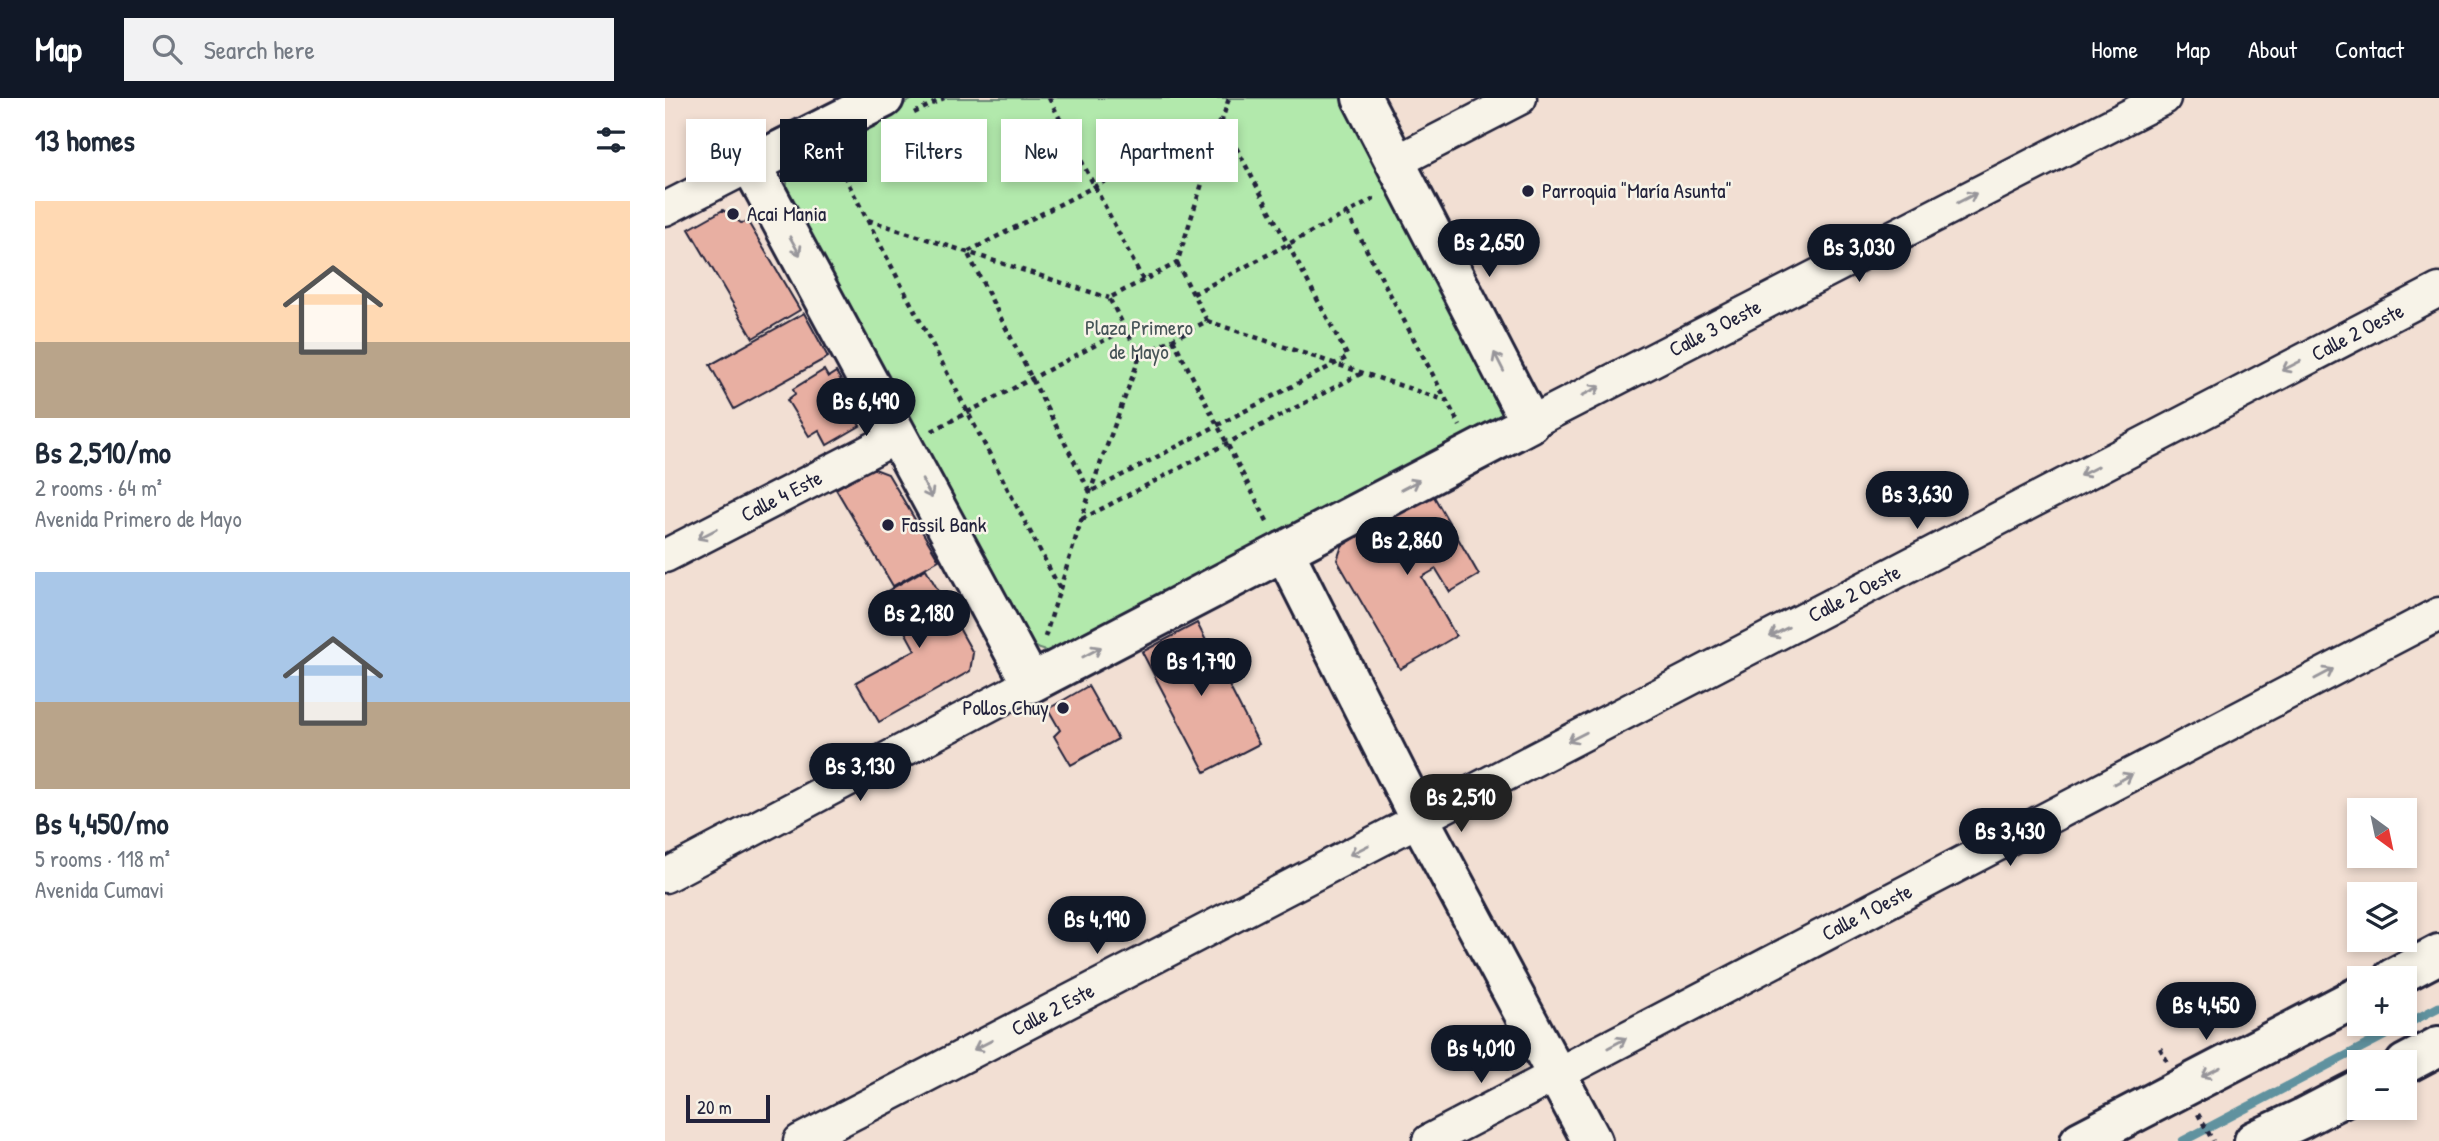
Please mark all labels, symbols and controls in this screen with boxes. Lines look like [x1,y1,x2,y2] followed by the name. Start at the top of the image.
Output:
[124,18,614,81] search box
[35,27,82,71] text: Map
[148,30,186,68] icon: search
[204,32,315,67] text: Search here
[2091,33,2138,65] text: Home
[2176,33,2210,65] text: Map
[2248,33,2297,65] text: About
[2335,33,2404,65] text: Contact
[686,119,766,182] chip: Buy
[780,119,867,182] chip: Rent
[881,119,987,182] chip: Filters
[1001,119,1082,182] chip: New
[1096,119,1238,182] chip: Apartment
[35,120,135,160] text: 13 homes
[592,121,630,159] icon: filters
[1542,176,1732,205] place label: Parroquia "María Asunta"
[1520,183,1536,199] marker: Parroquia "María Asunta"
[1957,191,1977,205] one-way arrow
[747,199,826,228] place label: Acai Mania
[725,206,741,222] marker: Acai Mania
[1417,220,1561,279] pin: Bs 2,650
[1787,225,1931,284] pin: Bs 3,030
[1454,226,1524,257] text: Bs 2,650
[1823,231,1895,262] text: Bs 3,030
[789,235,803,256] one-way arrow
[270,247,396,373] icon: home
[1664,292,1766,363] street label: Calle 3 Oeste
[2306,296,2409,368] street label: Calle 2 Oeste
[1085,313,1193,366] park label: Plaza Primero de Mayo
[1491,352,1505,373] one-way arrow
[2282,360,2302,374] one-way arrow
[794,378,938,438] pin: Bs 6,490
[1580,384,1600,398] one-way arrow
[833,385,900,416] text: Bs 6,490
[35,432,171,472] text: Bs 2,510/mo
[736,463,827,529] street label: Calle 4 Este
[2080,464,2100,478] one-way arrow
[35,472,162,503] text: 2 rooms · 64 m²
[1845,472,1989,531] pin: Bs 3,630
[921,478,934,499] one-way arrow
[1399,478,1420,492] one-way arrow
[1882,478,1952,509] text: Bs 3,630
[35,503,242,534] text: Avenida Primero de Mayo
[901,510,987,539] place label: Fassil Bank
[880,517,896,533] marker: Fassil Bank
[1335,518,1479,577] pin: Bs 2,860
[1372,524,1442,555] text: Bs 2,860
[697,528,718,542] one-way arrow
[1803,557,1905,629] street label: Calle 2 Oeste
[847,590,991,650] pin: Bs 2,180
[884,597,954,628] text: Bs 2,180
[270,618,396,744] icon: home
[1769,626,1790,639] one-way arrow
[1129,638,1273,698] pin: Bs 1,790
[1081,644,1101,658] one-way arrow
[1167,645,1235,676] text: Bs 1,790
[2313,667,2334,680] one-way arrow
[962,693,1049,722] place label: Pollos Chuy
[1055,700,1071,716] marker: Pollos Chuy
[1567,730,1588,744] one-way arrow
[788,744,932,803] pin: Bs 3,130
[825,750,895,781] text: Bs 3,130
[2112,772,2132,786] one-way arrow
[1389,774,1533,834] pin: Bs 2,510
[1426,781,1496,812] text: Bs 2,510
[2347,798,2417,868] north arrow
[2347,798,2417,1120] map controls
[35,803,169,843] text: Bs 4,450/mo
[1938,808,2082,868] pin: Bs 3,430
[1975,815,2045,846] text: Bs 3,430
[35,843,170,874] text: 5 rooms · 118 m²
[1349,844,1370,857] one-way arrow
[35,874,164,905] text: Avenida Cumavi
[1816,876,1917,948] street label: Calle 1 Oeste
[2347,882,2417,952] button: layers
[1025,896,1169,956] pin: Bs 4,190
[1064,903,1130,934] text: Bs 4,190
[2347,966,2417,1036] button: +
[1006,976,1099,1043] street label: Calle 2 Este
[2134,982,2278,1042] pin: Bs 4,450
[2172,989,2240,1020] text: Bs 4,450
[1409,1026,1553,1085] pin: Bs 4,010
[1447,1032,1515,1063] text: Bs 4,010
[1606,1036,1627,1050] one-way arrow
[973,1039,994,1053] one-way arrow
[2347,1050,2417,1120] button: −
[2202,1066,2222,1080] one-way arrow
[686,1092,770,1124] scale bar
[697,1094,732,1120] text: 20 m

